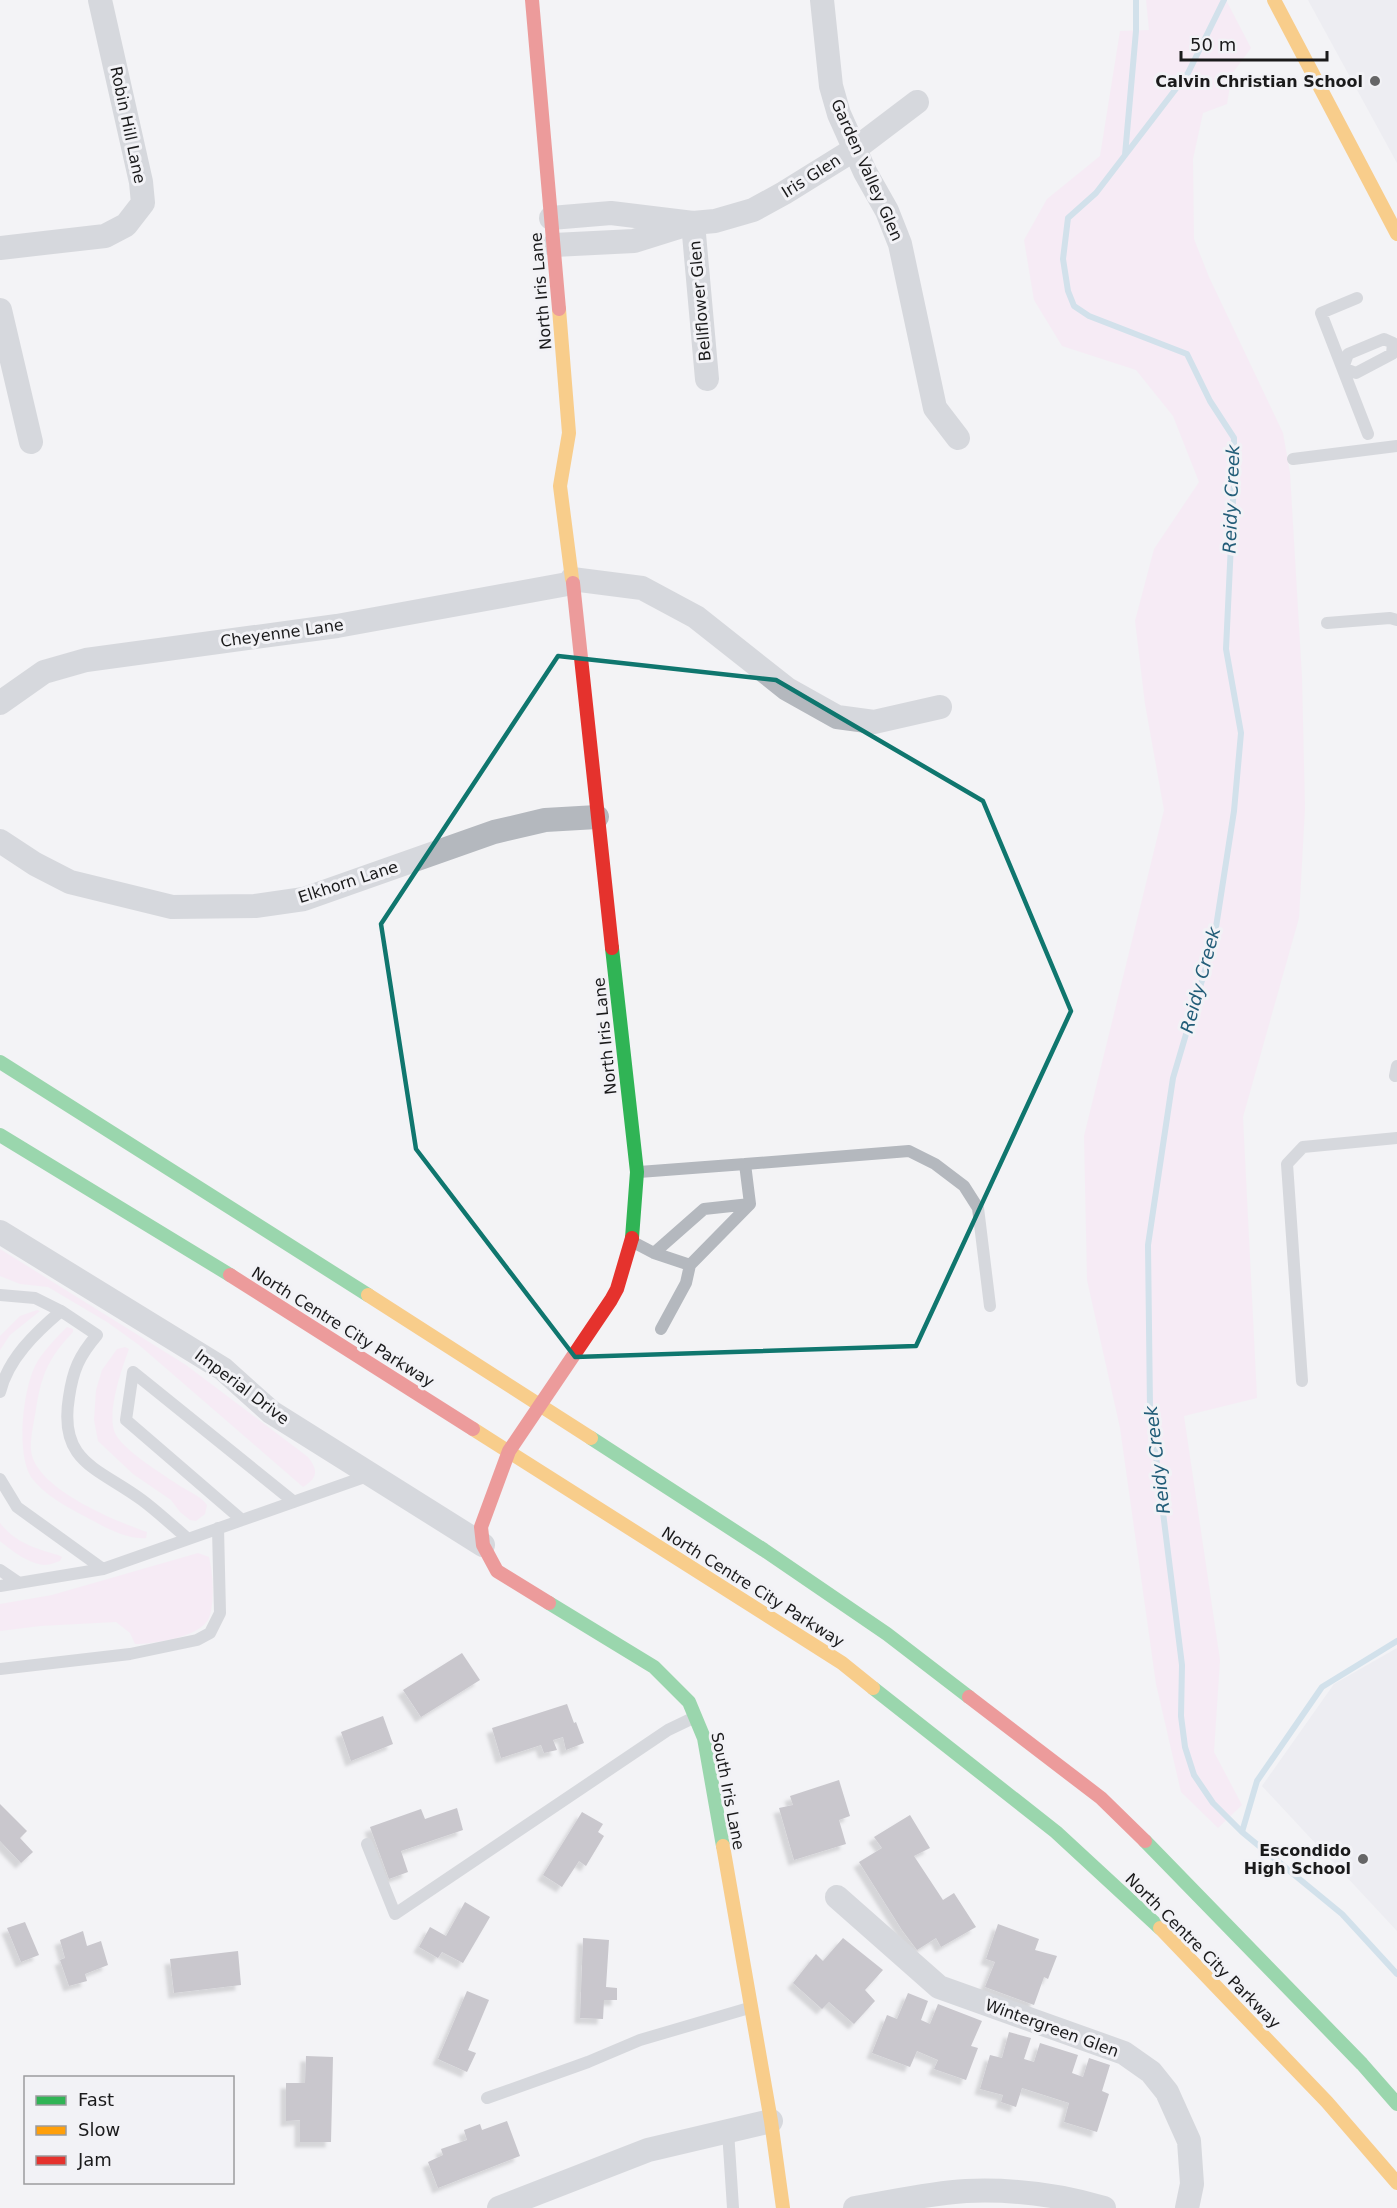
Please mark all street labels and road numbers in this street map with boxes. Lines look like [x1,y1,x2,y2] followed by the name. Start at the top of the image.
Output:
[106,65,150,185] street label: Robin Hill Lane
[827,96,907,244] street label: Garden Valley Glen
[778,150,844,202] street label: Iris Glen
[526,232,556,350] street label: North Iris Lane
[685,240,715,362] street label: Bellflower Glen
[219,615,345,651] street label: Cheyenne Lane
[296,857,400,907] street label: Elkhorn Lane
[589,976,621,1096] street label: North Iris Lane
[248,1263,438,1391] street label: North Centre City Parkway
[191,1345,293,1429] street label: Imperial Drive
[658,1523,848,1651] street label: North Centre City Parkway
[707,1731,749,1851] street label: South Iris Lane
[1121,1869,1285,2033] street label: North Centre City Parkway
[983,1995,1121,2061] street label: Wintergreen Glen

